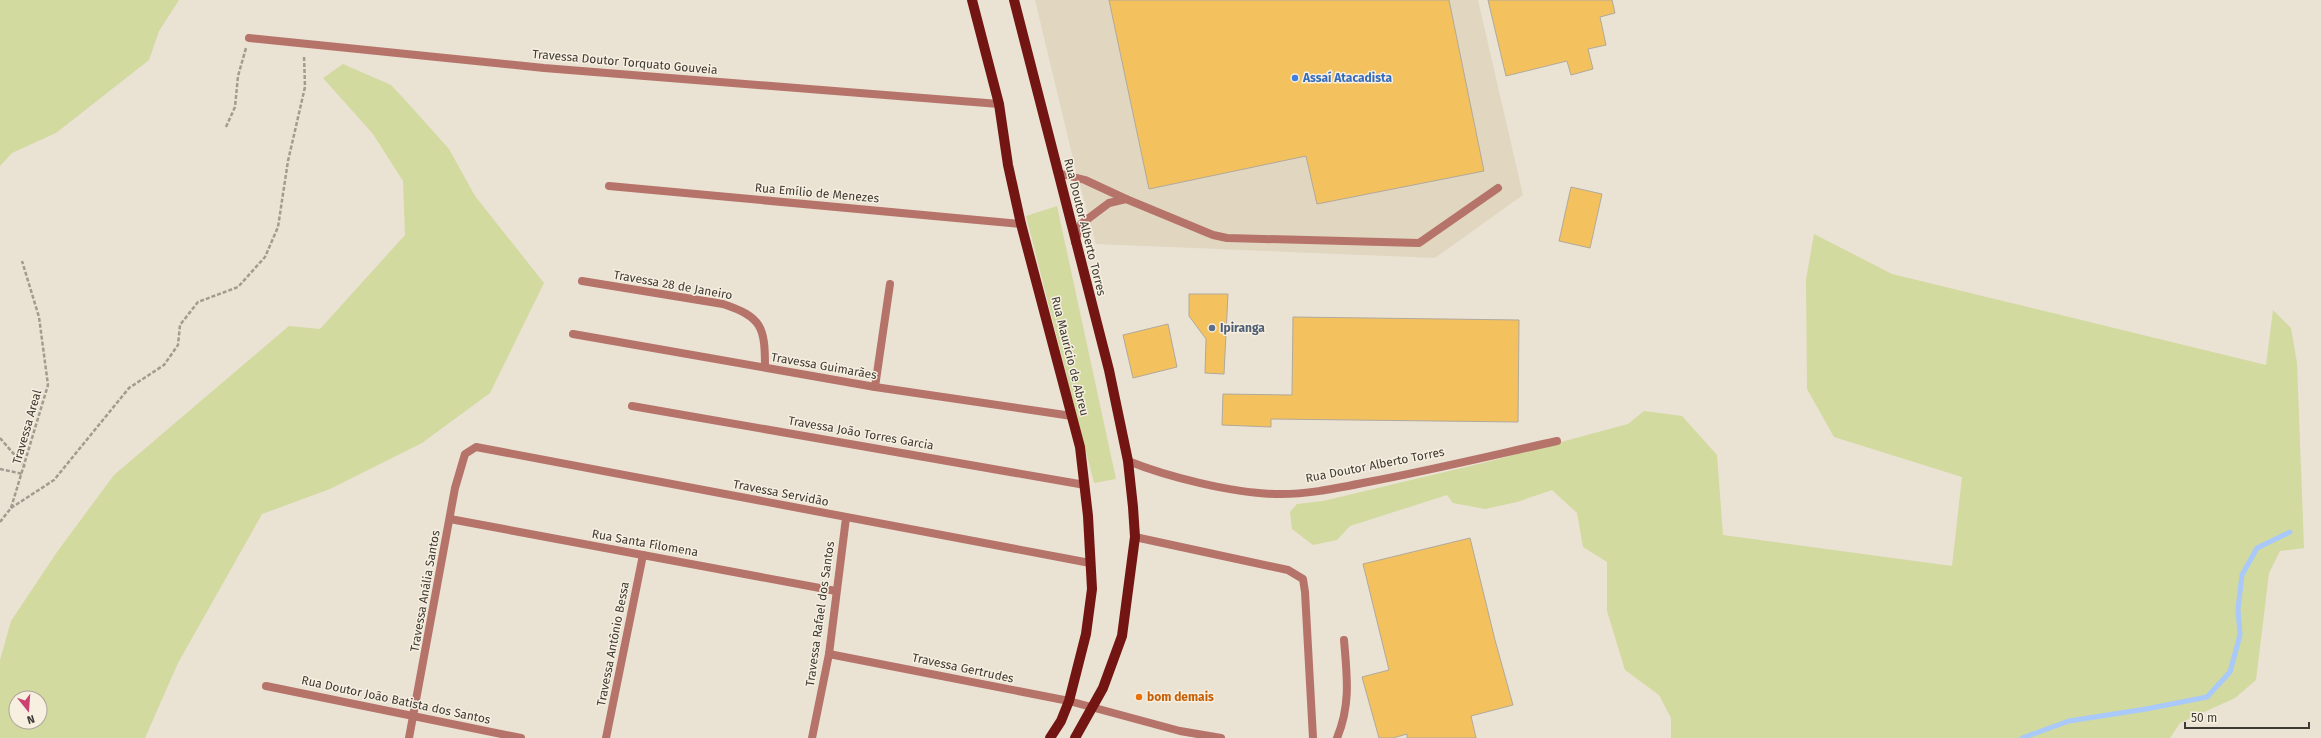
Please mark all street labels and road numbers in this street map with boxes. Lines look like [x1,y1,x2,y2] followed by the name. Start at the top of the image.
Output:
[532,47,718,77] street label: Travessa Doutor Torquato Gouveia
[1061,157,1109,298] street label: Rua Doutor Alberto Torres
[754,181,880,205] street label: Rua Emílio de Menezes
[612,268,734,302] street label: Travessa 28 de Janeiro
[1048,295,1092,417] street label: Rua Maurício de Abreu
[770,350,878,382] street label: Travessa Guimarães
[10,388,44,466] street label: Travessa Areal
[787,413,935,453] street label: Travessa João Torres Garcia
[1304,445,1446,485] street label: Rua Doutor Alberto Torres
[732,477,830,509] street label: Travessa Servidão
[591,527,699,559] street label: Rua Santa Filomena
[407,529,443,653] street label: Travessa Anália Santos
[803,540,837,688] street label: Travessa Rafael dos Santos
[594,581,632,707] street label: Travessa Antônio Bessa
[911,650,1015,686] street label: Travessa Gertrudes
[300,673,492,727] street label: Rua Doutor João Batista dos Santos

